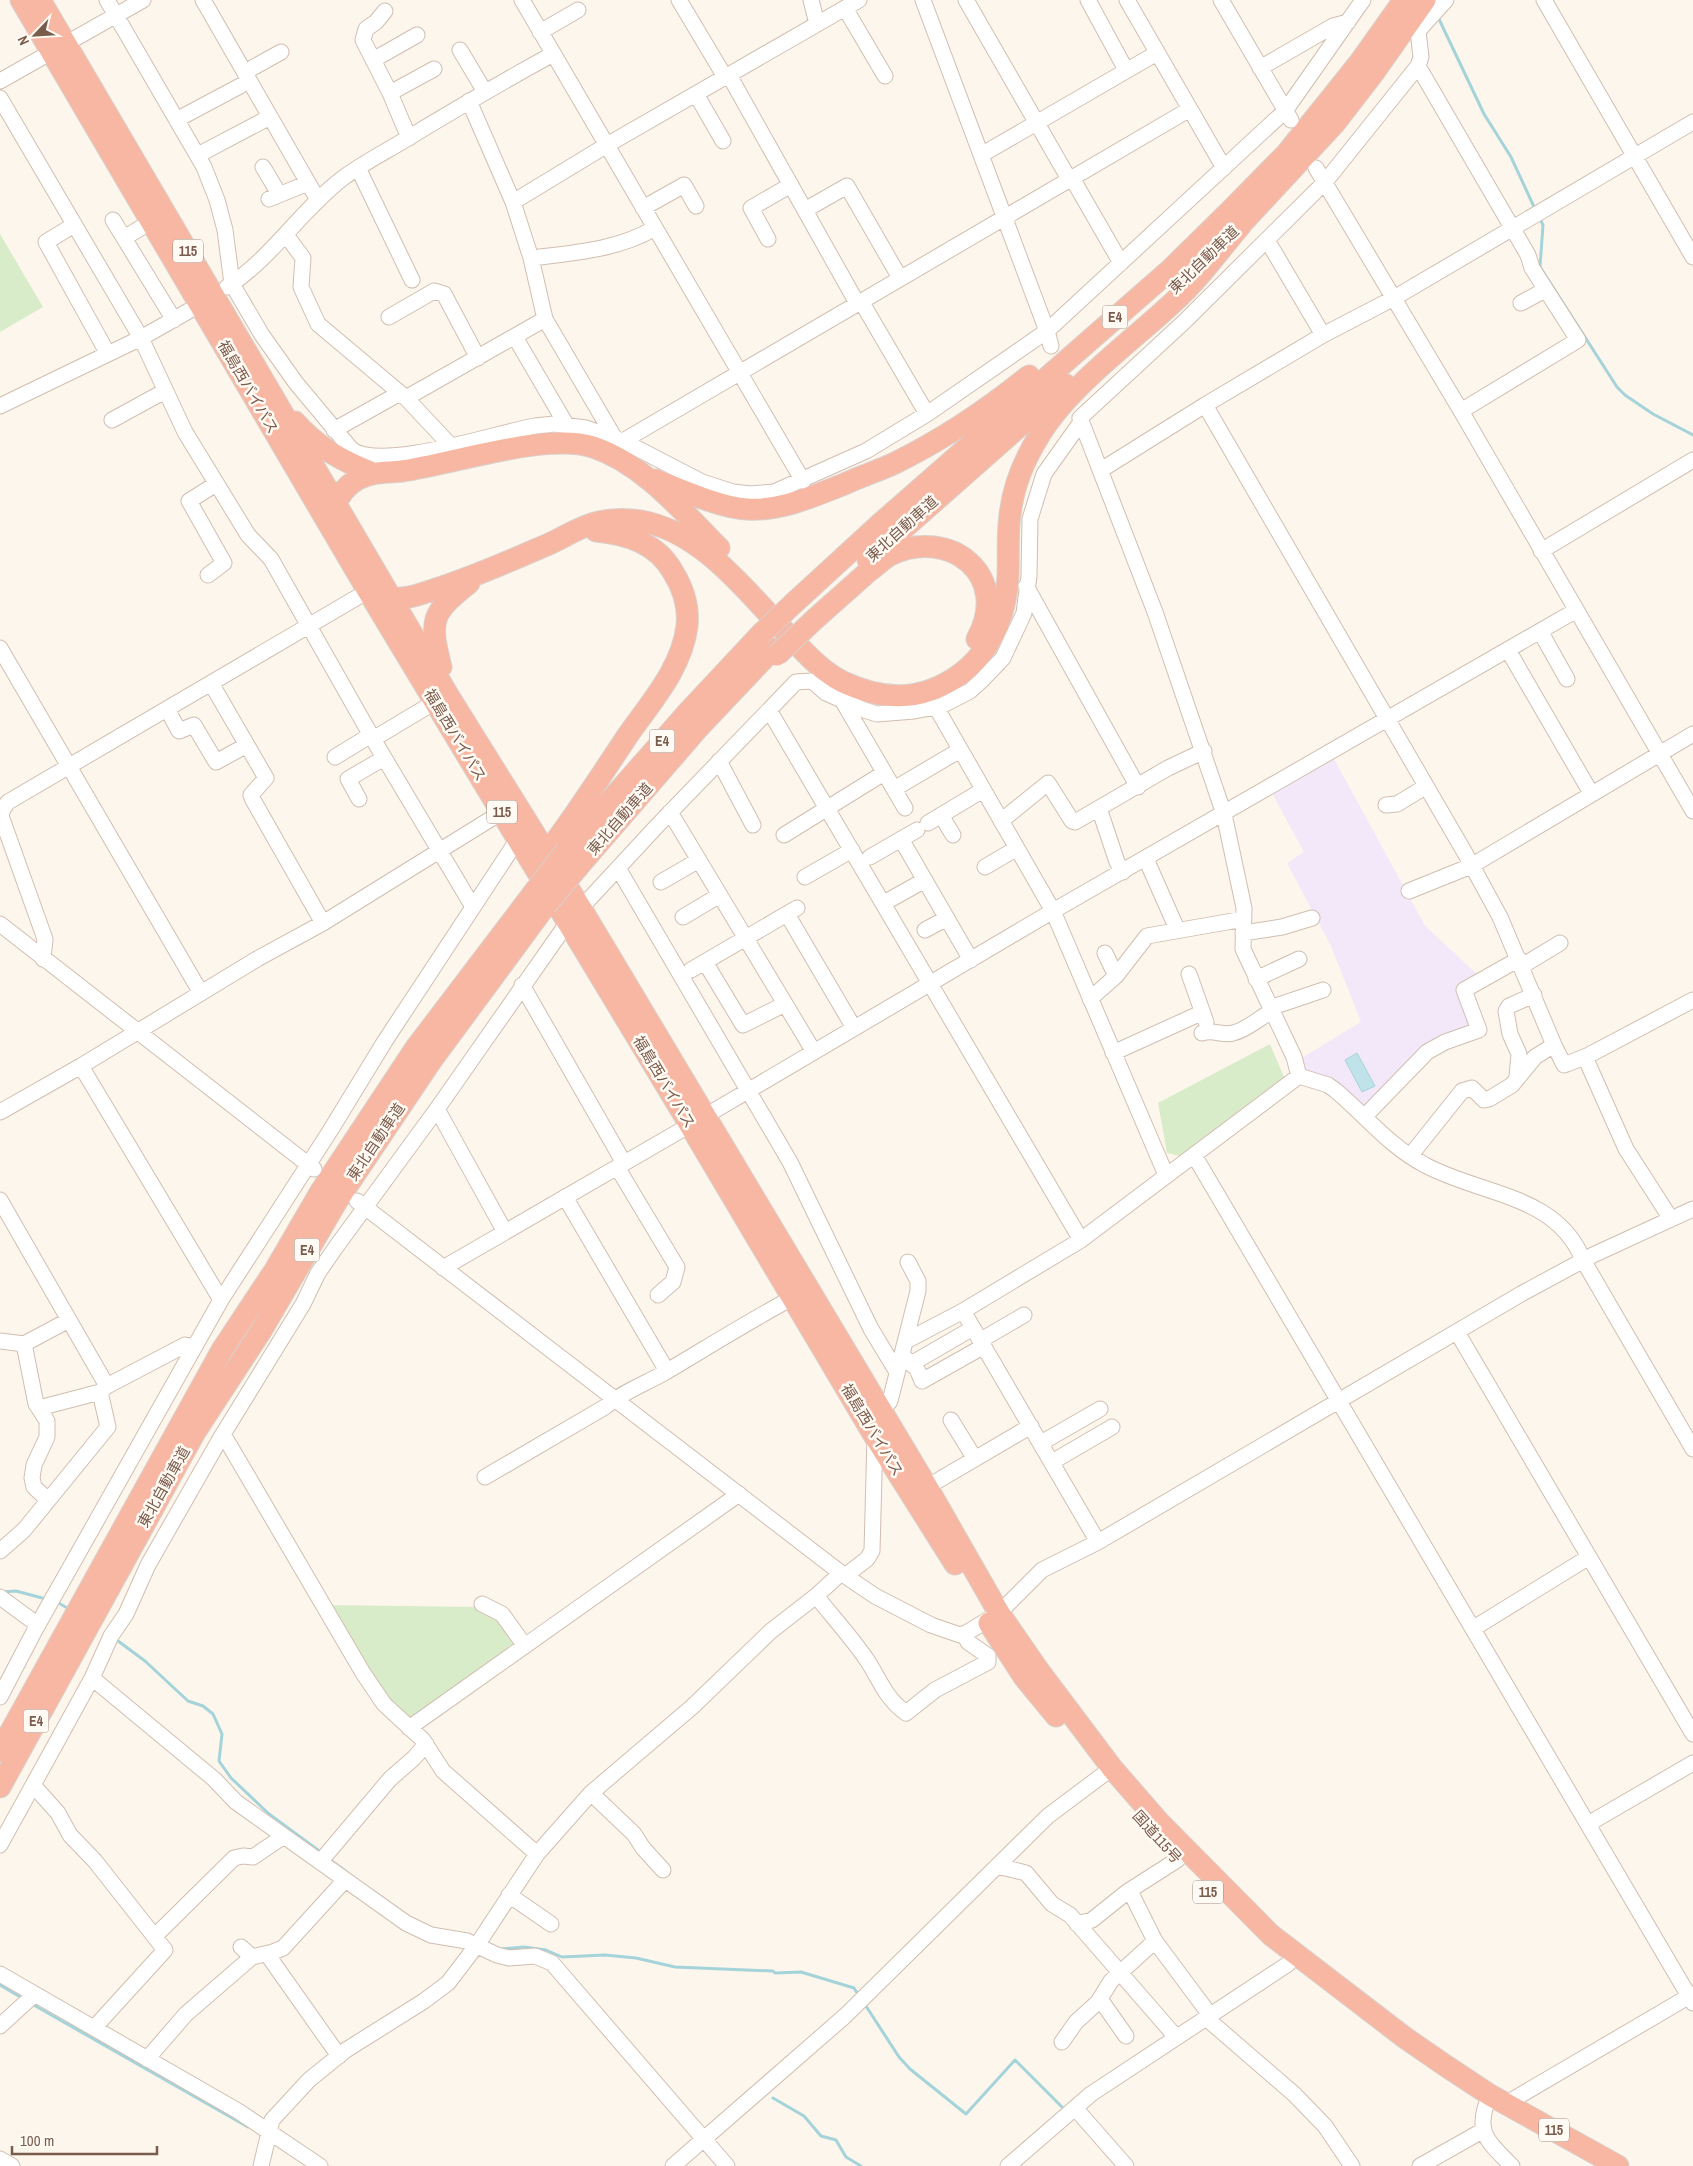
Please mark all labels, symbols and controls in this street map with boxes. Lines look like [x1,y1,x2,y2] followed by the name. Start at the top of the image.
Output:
[10,10,60,60] north arrow
[13,33,33,48] text: N
[1164,221,1243,298] street label: 東北自動車道
[173,240,203,262] road number: 115
[1102,306,1128,328] road number: E4
[213,336,284,437] street label: 福島西バイパス
[861,491,942,567] street label: 東北自動車道
[419,684,491,785] street label: 福島西バイパス
[650,729,674,752] road number: E4
[582,778,657,860] street label: 東北自動車道
[487,800,517,824] road number: 115
[628,1031,700,1132] street label: 福島西バイパス
[342,1099,409,1185] street label: 東北自動車道
[294,1238,320,1262] road number: E4
[836,1379,908,1480] street label: 福島西バイパス
[133,1442,195,1531] street label: 東北自動車道
[24,1710,48,1732] road number: E4
[1128,1806,1187,1868] street label: 国道115号
[1193,1880,1223,1904] road number: 115
[1539,2118,1569,2142] road number: 115
[12,2124,158,2156] scale bar
[20,2130,54,2151] text: 100 m

